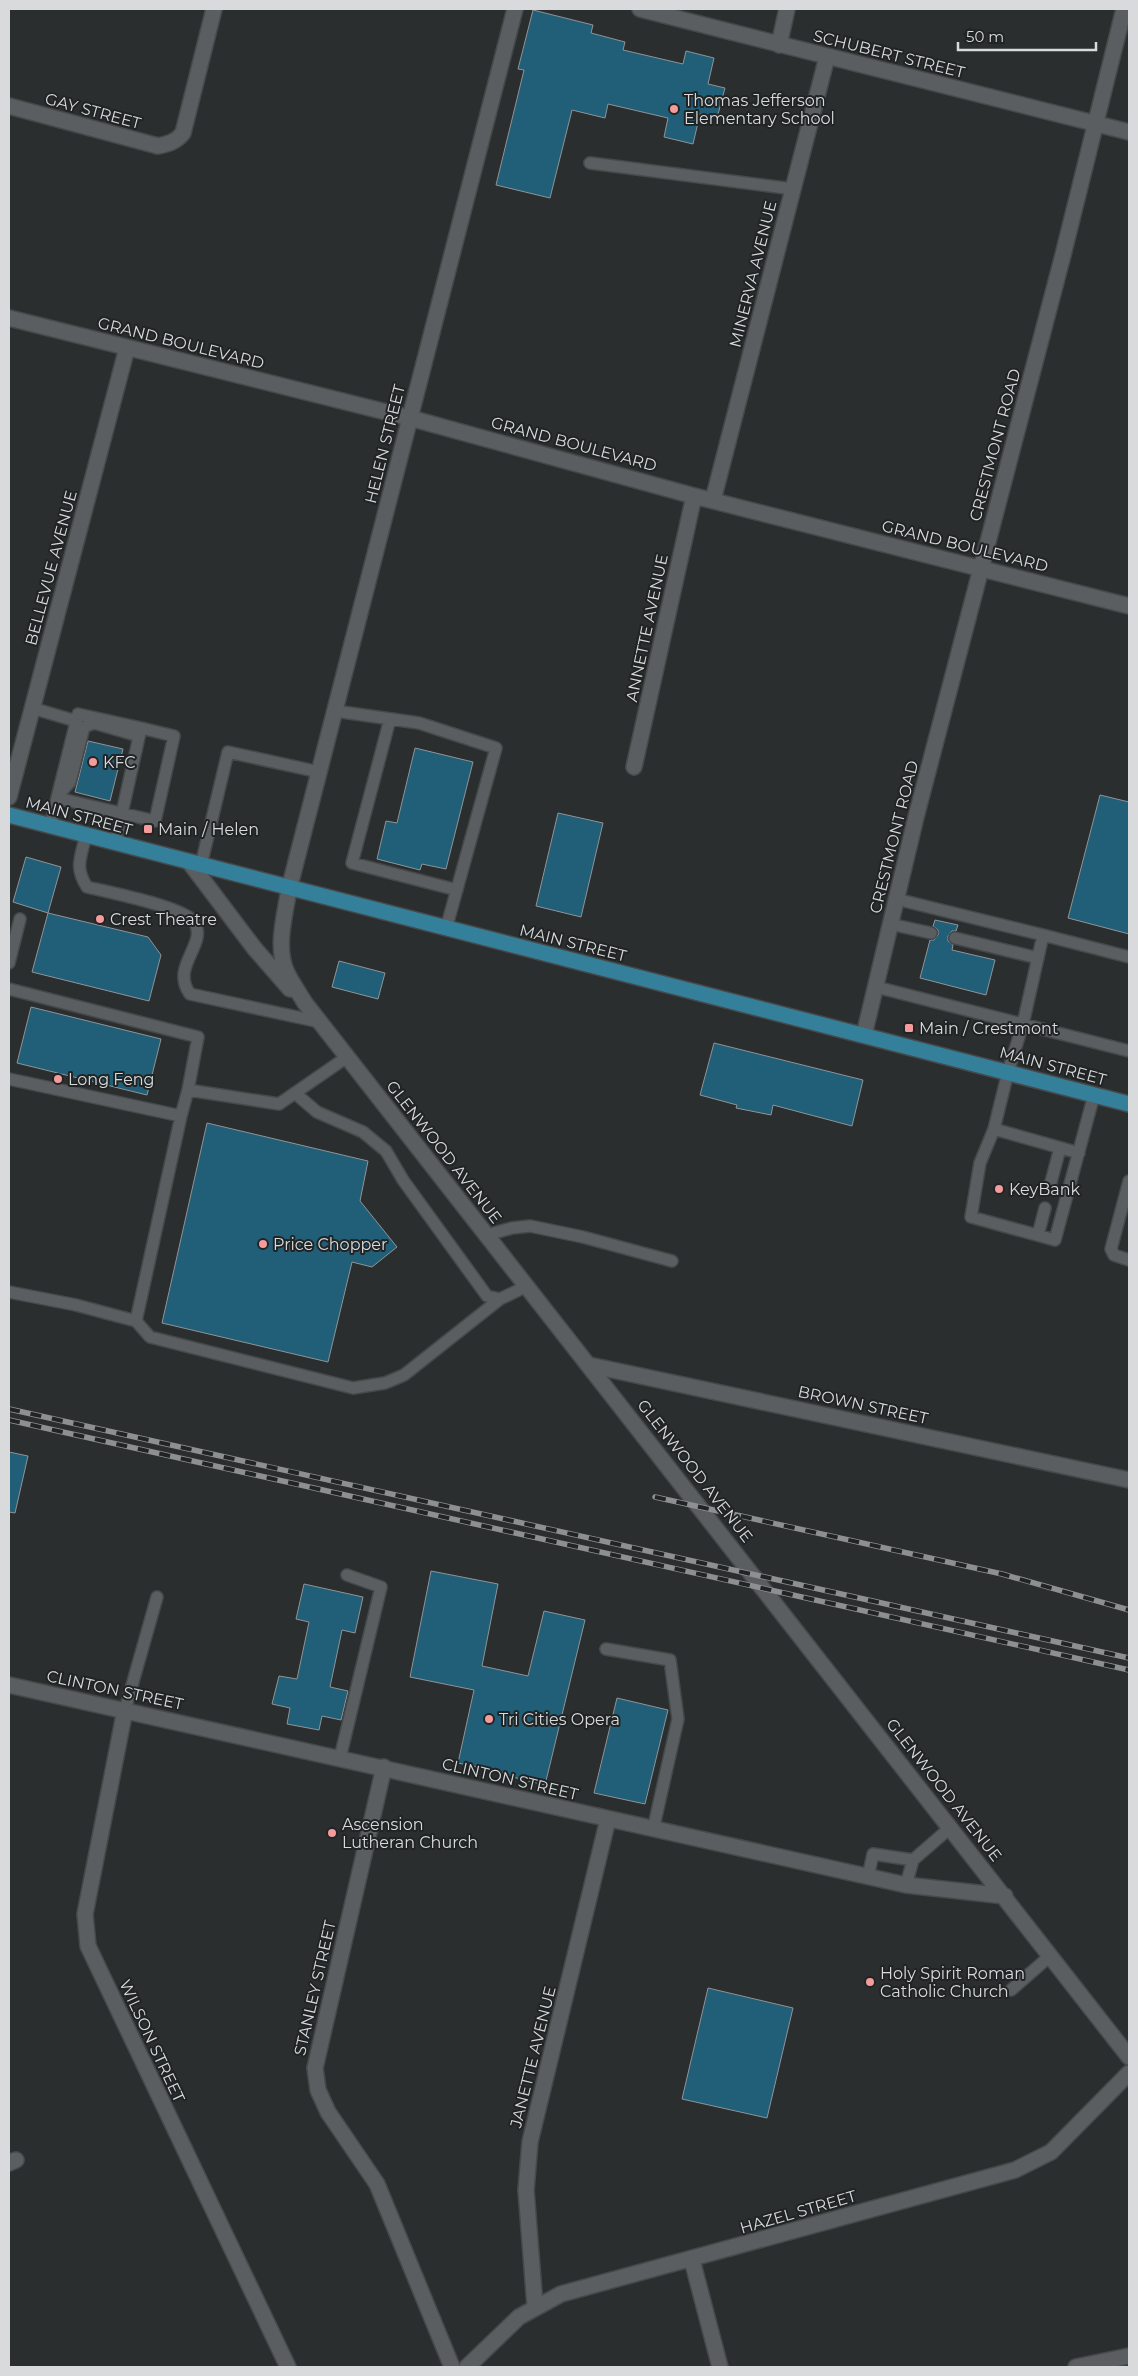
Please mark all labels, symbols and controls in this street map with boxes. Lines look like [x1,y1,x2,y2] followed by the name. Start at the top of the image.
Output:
[958,20,1096,52] scale bar
[811,26,967,82] street label: SCHUBERT STREET
[966,27,1004,46] text: 50 m
[43,89,144,133] street label: GAY STREET
[684,91,835,128] place label: Thomas Jefferson Elementary School
[668,103,680,115] marker: Thomas Jefferson Elementary School
[726,199,780,349] street label: MINERVA AVENUE
[96,313,266,373] street label: GRAND BOULEVARD
[965,367,1025,523] street label: CRESTMONT ROAD
[361,382,409,506] street label: HELEN STREET
[489,413,659,475] street label: GRAND BOULEVARD
[21,488,81,648] street label: BELLEVUE AVENUE
[880,516,1050,576] street label: GRAND BOULEVARD
[622,552,672,704] street label: ANNETTE AVENUE
[103,753,136,772] place label: KFC
[87,756,99,768] marker: KFC
[866,758,922,916] street label: CRESTMONT ROAD
[24,793,135,840] street label: MAIN STREET
[158,820,259,839] place label: Main / Helen
[142,823,154,835] marker: Main / Helen
[110,910,217,929] place label: Crest Theatre
[94,913,106,925] marker: Crest Theatre
[517,920,629,966] street label: MAIN STREET
[919,1019,1059,1038] place label: Main / Crestmont
[903,1022,915,1034] marker: Main / Crestmont
[998,1043,1109,1090] street label: MAIN STREET
[68,1070,155,1089] place label: Long Feng
[52,1073,64,1085] marker: Long Feng
[382,1077,506,1227] street label: GLENWOOD AVENUE
[1009,1180,1081,1199] place label: KeyBank
[993,1183,1005,1195] marker: KeyBank
[273,1235,387,1254] place label: Price Chopper
[257,1238,269,1250] marker: Price Chopper
[796,1382,931,1428] street label: BROWN STREET
[633,1396,757,1546] street label: GLENWOOD AVENUE
[45,1666,186,1714] street label: CLINTON STREET
[499,1710,620,1729] place label: Tri Cities Opera
[483,1713,495,1725] marker: Tri Cities Opera
[882,1715,1006,1865] street label: GLENWOOD AVENUE
[440,1754,581,1804] street label: CLINTON STREET
[342,1815,478,1852] place label: Ascension Lutheran Church
[326,1827,338,1839] marker: Ascension Lutheran Church
[290,1918,340,2057] street label: STANLEY STREET
[880,1964,1025,2001] place label: Holy Spirit Roman Catholic Church
[864,1976,876,1988] marker: Holy Spirit Roman Catholic Church
[115,1977,189,2106] street label: WILSON STREET
[506,1984,560,2131] street label: JANETTE AVENUE
[738,2186,859,2238] street label: HAZEL STREET

